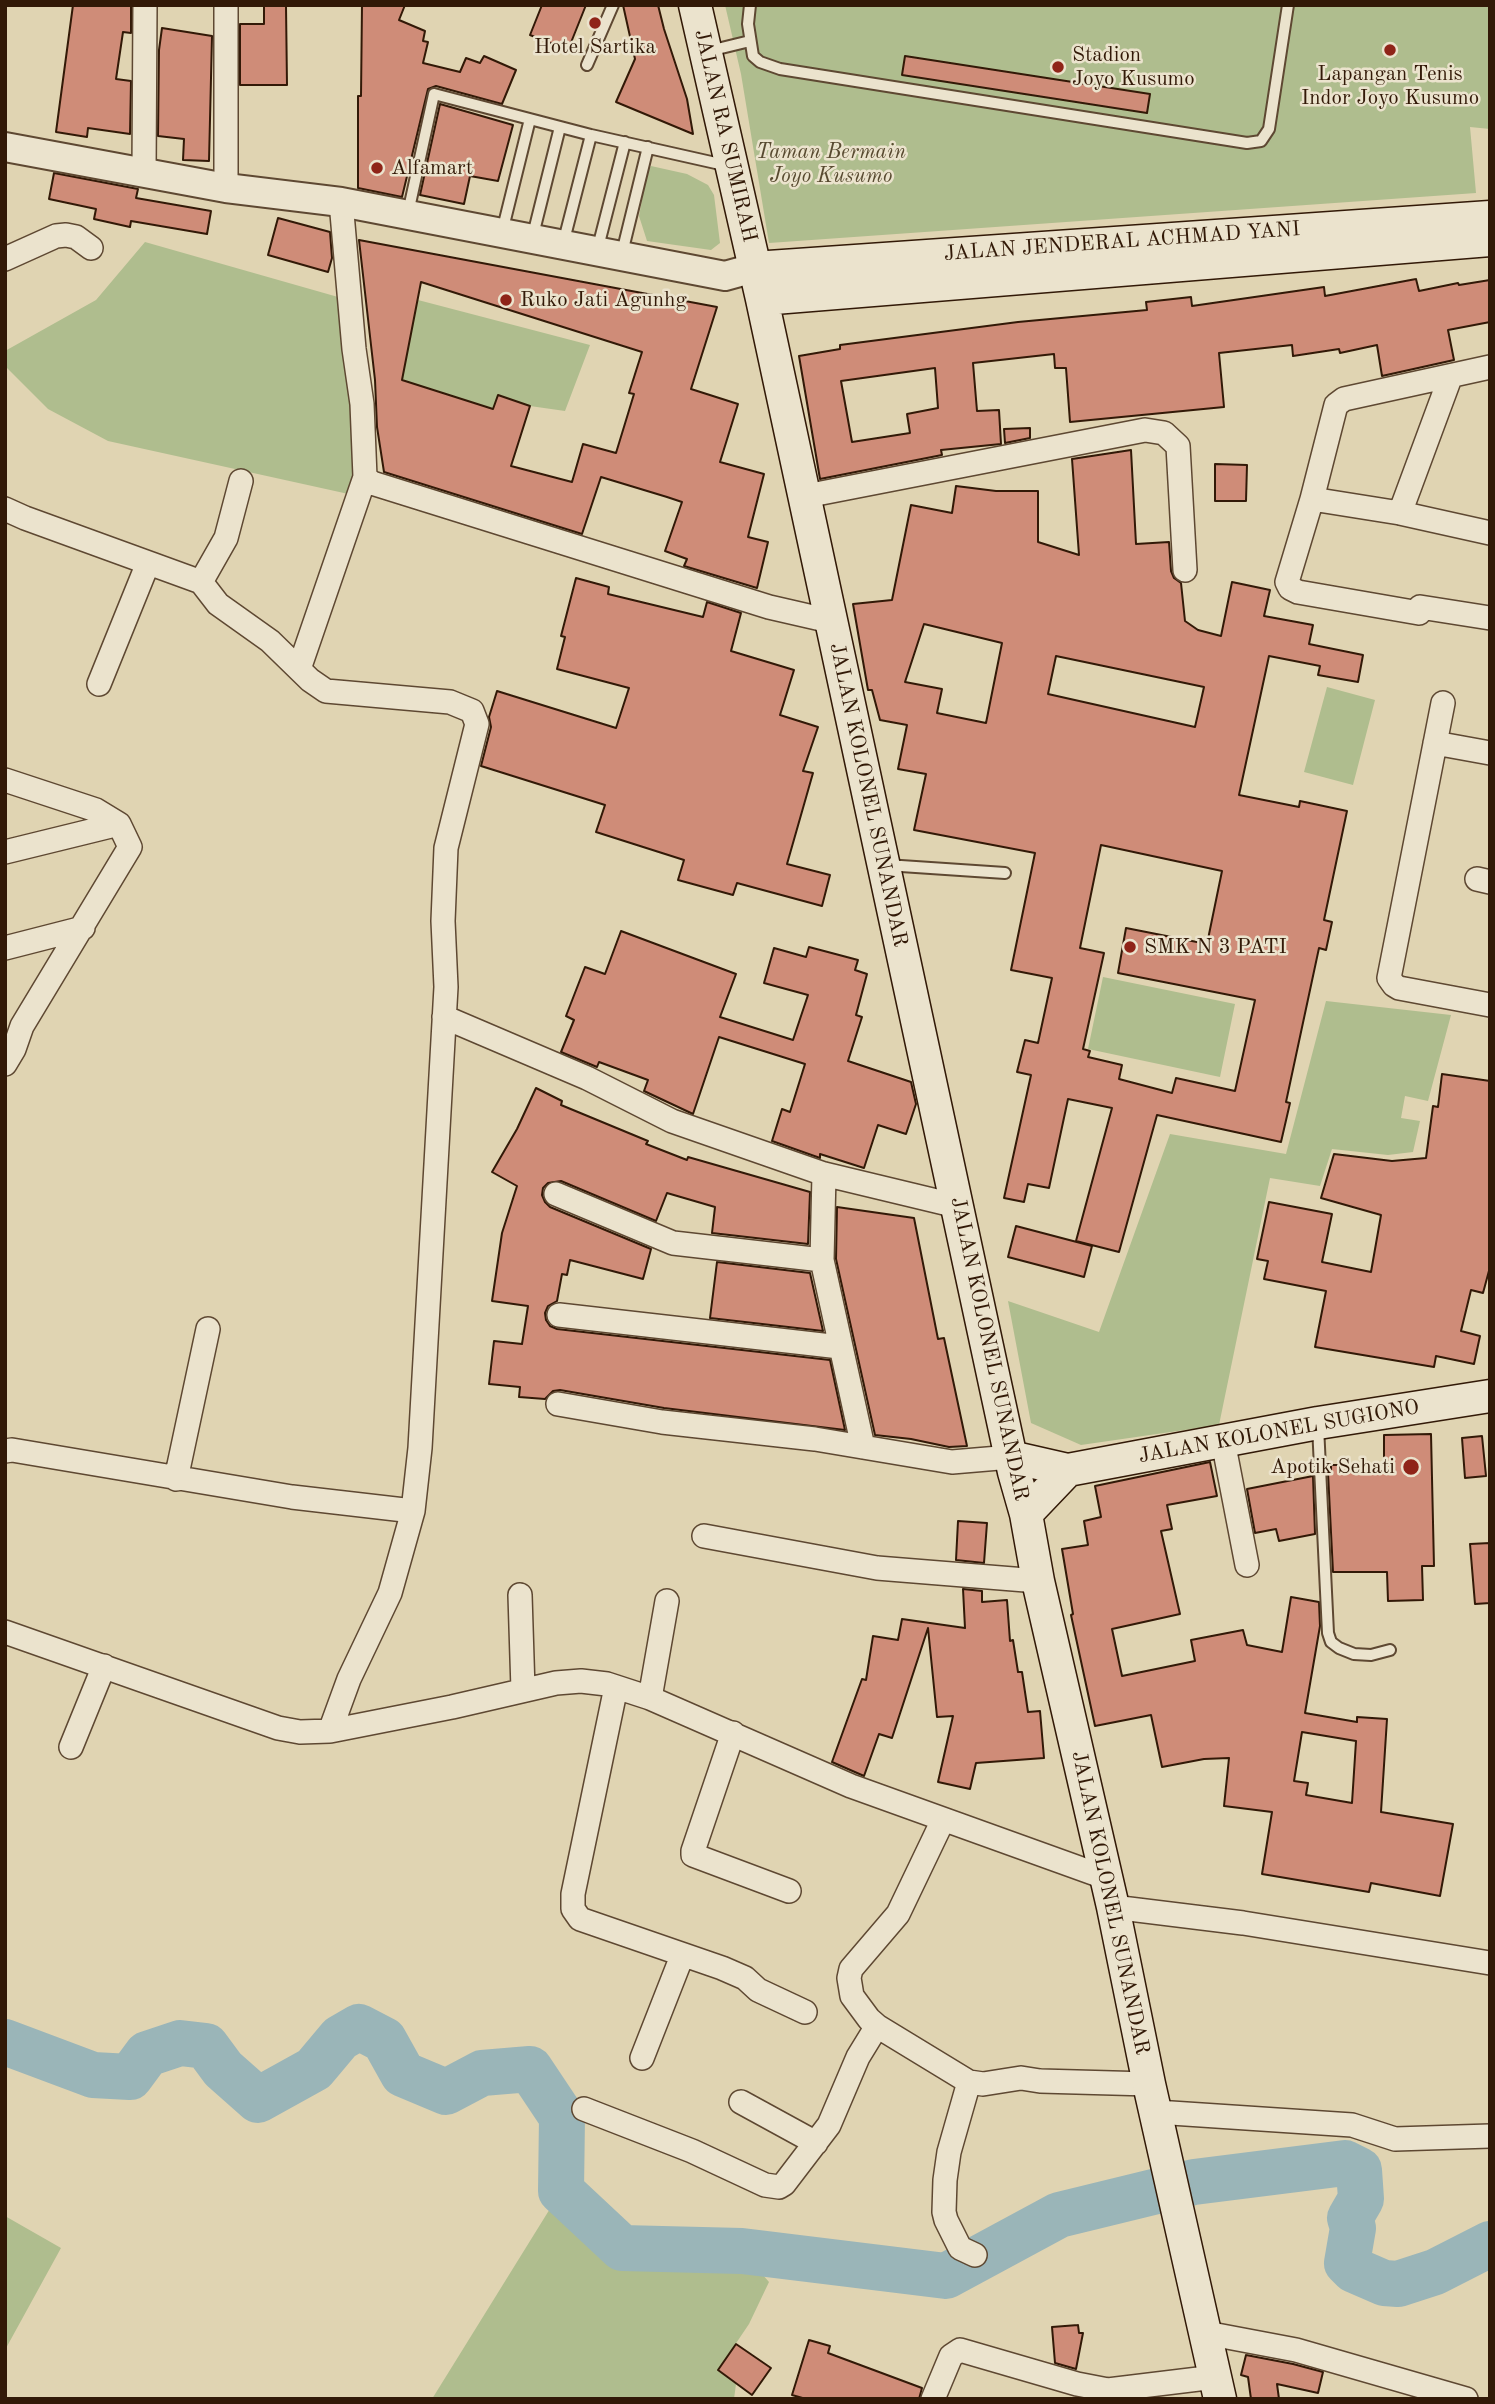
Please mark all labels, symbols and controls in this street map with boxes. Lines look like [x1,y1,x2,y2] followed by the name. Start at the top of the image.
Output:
[587,15,603,31] marker: Hotel Sartika
[688,27,762,245] street label: JALAN RA SUMIRAH
[534,34,656,60] place label: Hotel Sartika
[1072,42,1195,92] place label: Stadion Joyo Kusumo
[1382,42,1398,58] marker: Lapangan Tenis Indor Joyo Kusumo
[1050,59,1066,75] marker: Stadion Joyo Kusumo
[1301,61,1479,111] place label: Lapangan Tenis Indor Joyo Kusumo
[756,139,906,189] park label: Taman Bermain Joyo Kusumo
[391,155,473,181] place label: Alfamart
[369,160,385,176] marker: Alfamart
[943,217,1301,267] street label: JALAN JENDERAL ACHMAD YANI
[520,287,687,313] place label: Ruko Jati Agunhg
[498,292,514,308] marker: Ruko Jati Agunhg
[823,641,913,949] street label: JALAN KOLONEL SUNANDAR
[1144,934,1287,960] place label: SMK N 3 PATI
[1122,939,1138,955] marker: SMK N 3 PATI
[944,1195,1034,1503] street label: JALAN KOLONEL SUNANDAR
[1137,1395,1421,1469] street label: JALAN KOLONEL SUGIONO
[1270,1454,1395,1480] place label: Apotik Sehati
[1401,1457,1421,1477] marker: Apotik Sehati
[1065,1749,1155,2057] street label: JALAN KOLONEL SUNANDAR

